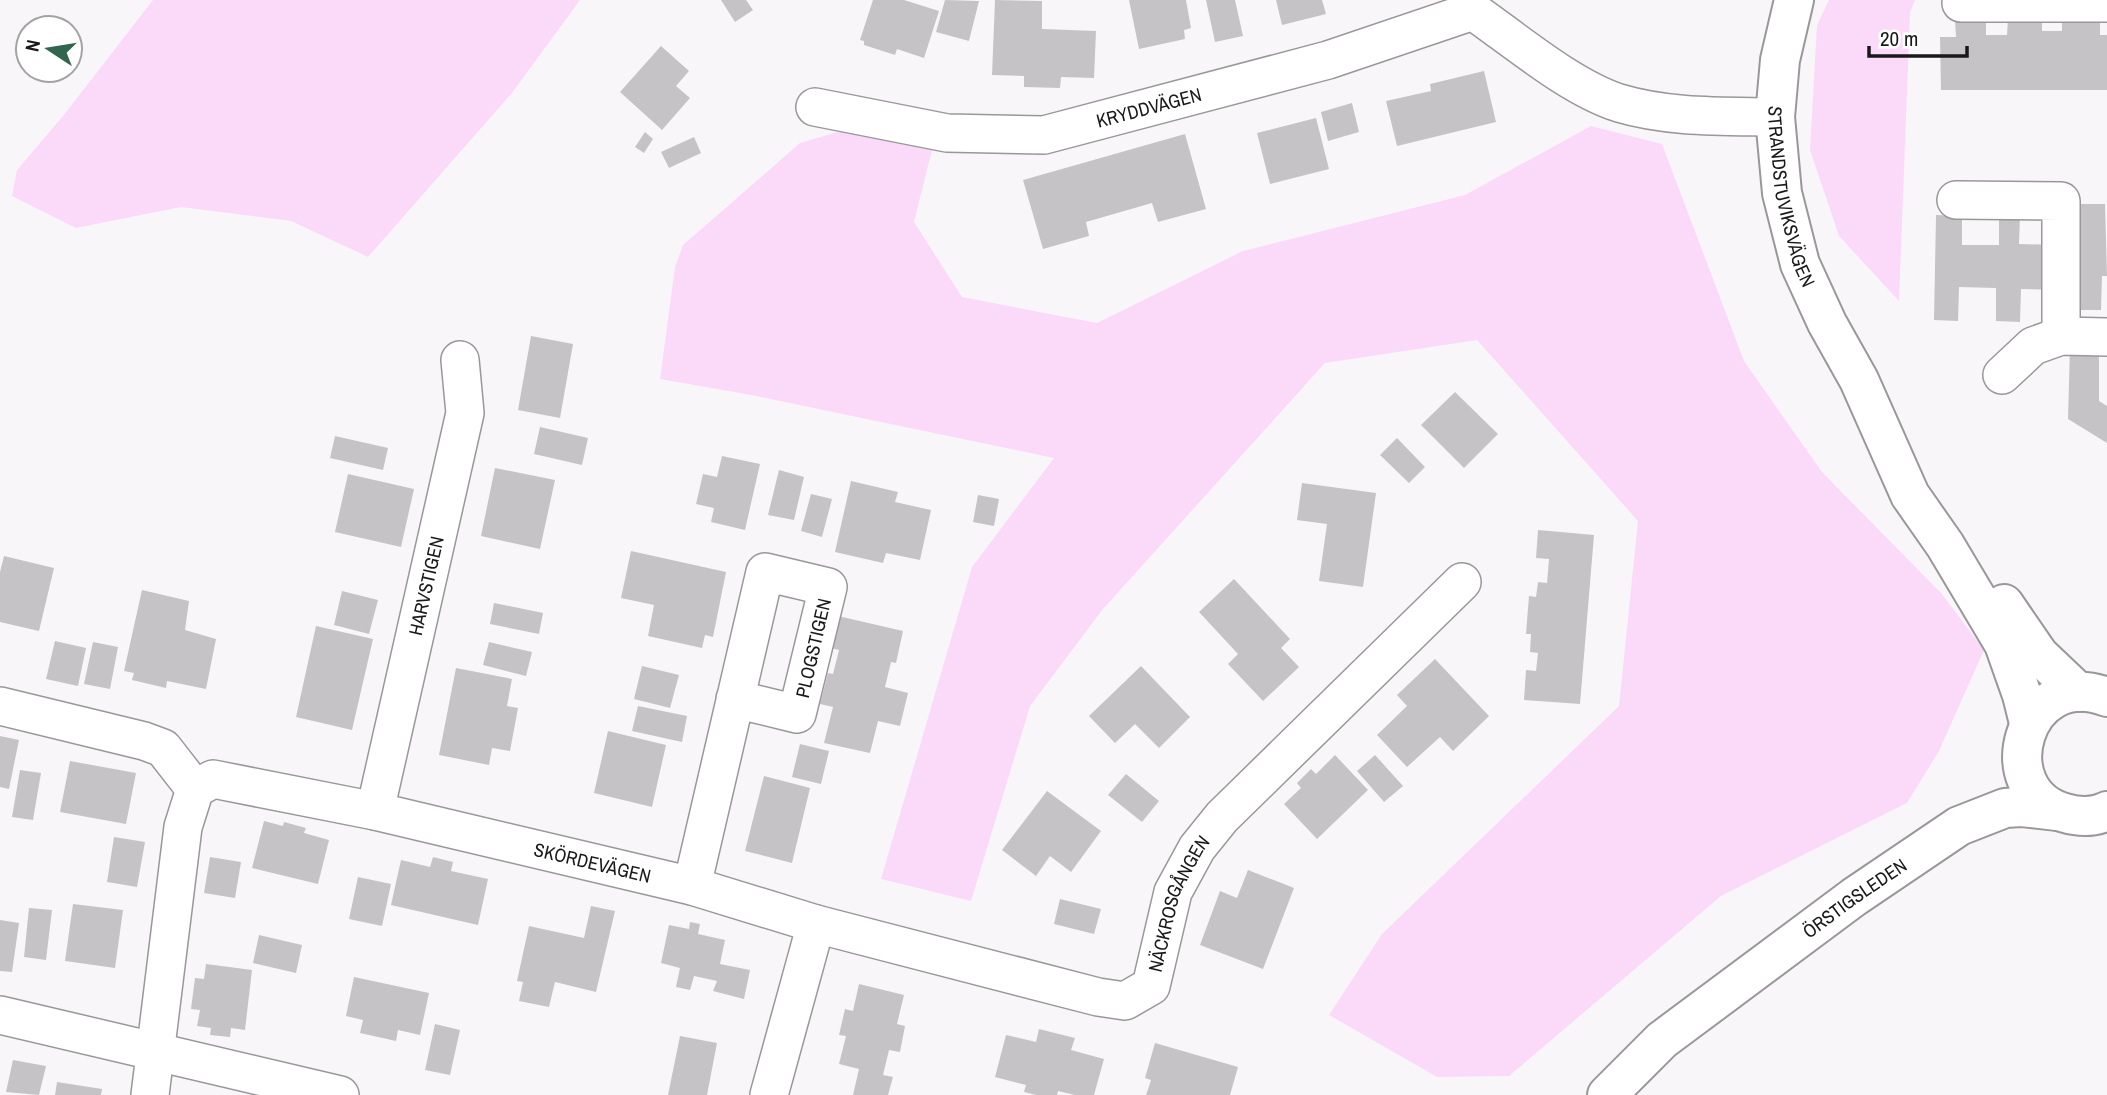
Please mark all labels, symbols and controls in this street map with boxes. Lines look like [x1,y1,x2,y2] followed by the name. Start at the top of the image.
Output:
[14,14,84,84] north arrow
[1869,14,1967,58] scale bar
[1880,24,1918,53] text: 20 m
[18,37,46,54] text: N
[1093,81,1204,134] street label: KRYDDVÄGEN
[1762,105,1822,291] street label: STRANDSTUVIKSVÄGEN
[402,534,450,638] street label: HARVSTIGEN
[789,596,837,700] street label: PLOGSTIGEN
[1142,830,1215,974] street label: NÄCKROSGÅNGEN
[531,836,653,889] street label: SKÖRDEVÄGEN
[1797,852,1912,944] street label: ÖRSTIGSLEDEN

